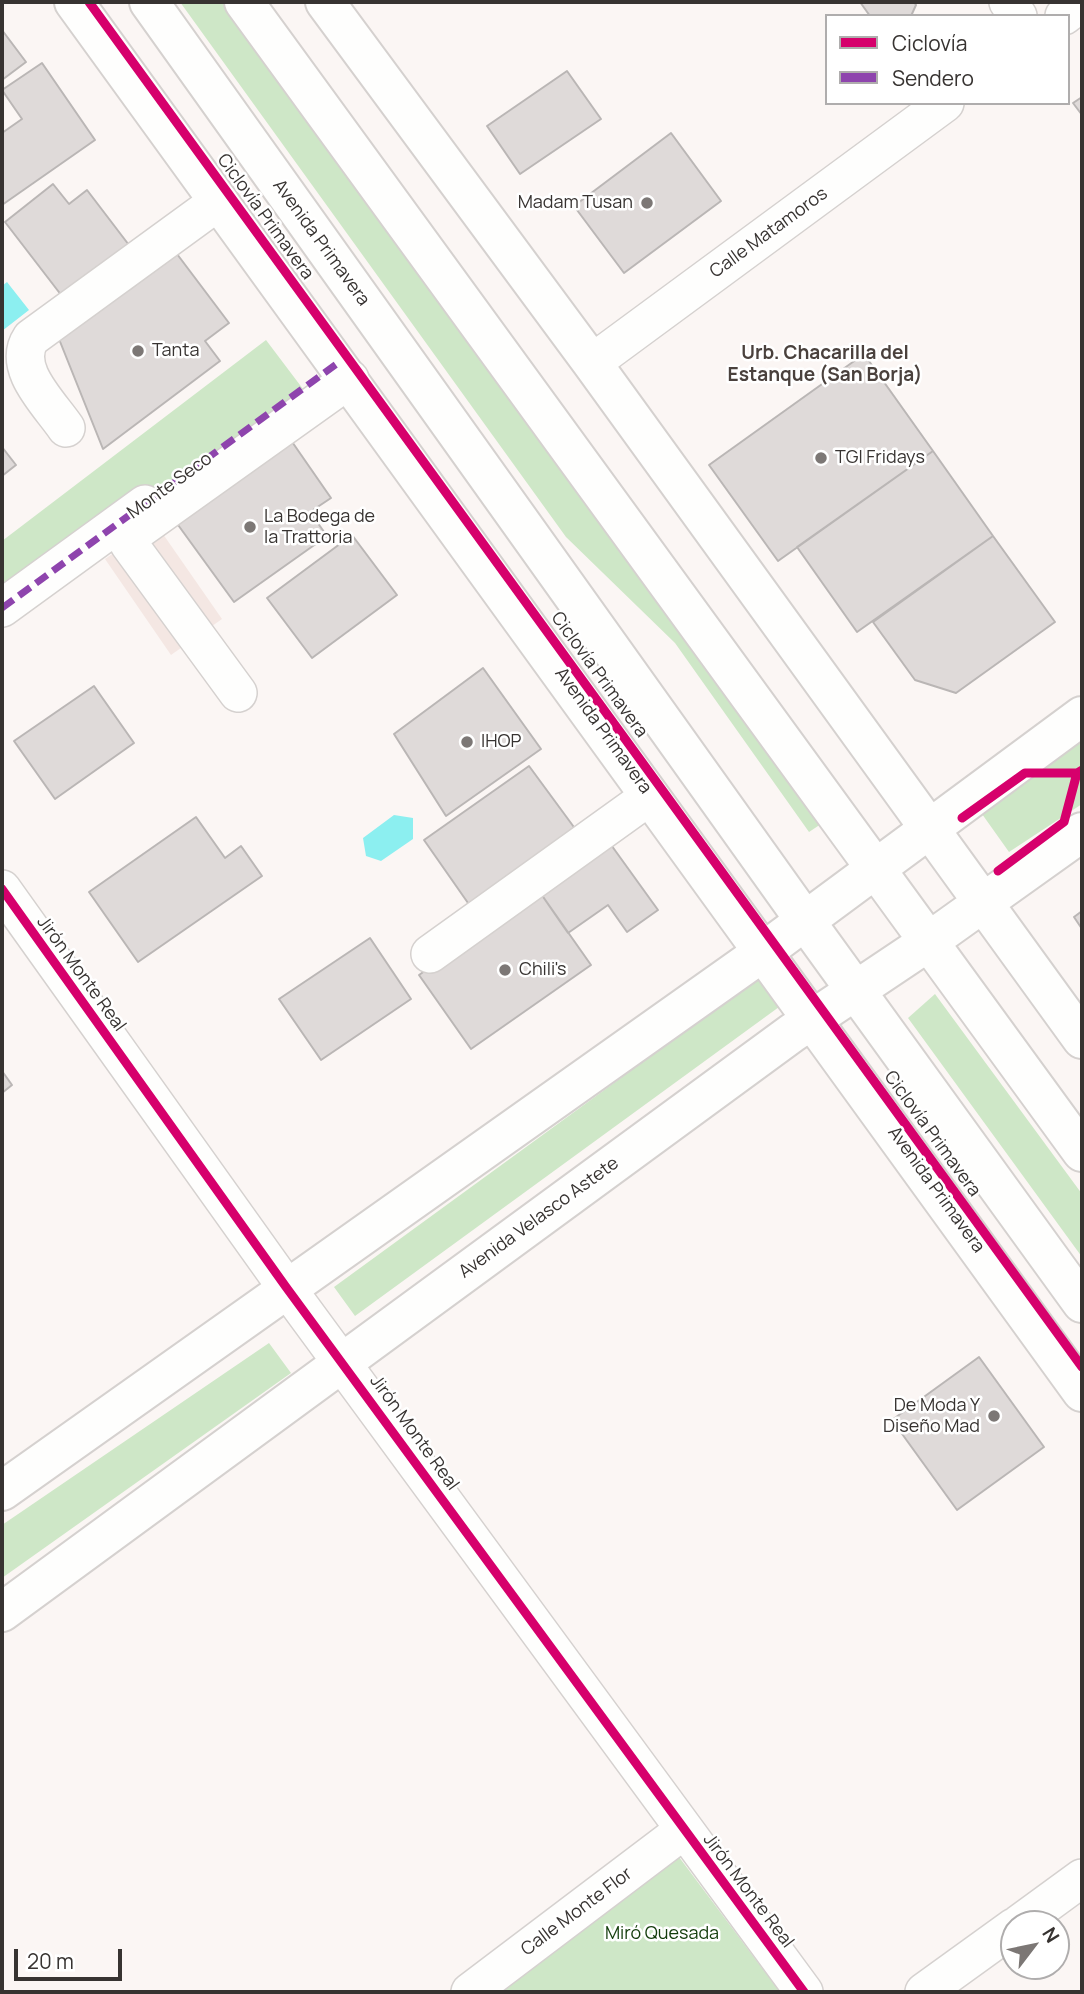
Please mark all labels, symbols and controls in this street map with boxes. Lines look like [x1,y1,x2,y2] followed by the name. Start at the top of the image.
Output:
[825,14,1070,105] legend
[892,29,967,57] text: Ciclovía
[892,64,974,92] text: Sendero
[212,150,318,284] street label: Ciclovía Primavera
[268,176,374,310] street label: Avenida Primavera
[706,183,832,283] street label: Calle Matamoros
[518,192,633,214] place label: Madam Tusan
[639,195,655,211] marker: Madam Tusan
[152,340,199,362] place label: Tanta
[130,343,146,359] marker: Tanta
[728,343,922,387] district label: Urb. Chacarilla del Estanque (San Borja)
[835,447,925,469] place label: TGI Fridays
[123,448,217,524] street label: Monte Seco
[813,450,829,466] marker: TGI Fridays
[264,506,375,548] place label: La Bodega de la Trattoria
[242,519,258,535] marker: La Bodega de la Trattoria
[546,608,652,742] street label: Ciclovía Primavera
[550,664,656,798] street label: Avenida Primavera
[481,731,521,753] place label: IHOP
[459,734,475,750] marker: IHOP
[32,912,130,1036] street label: Jirón Monte Real
[519,959,566,981] place label: Chili's
[497,962,513,978] marker: Chili's
[879,1067,985,1201] street label: Ciclovía Primavera
[883,1123,989,1257] street label: Avenida Primavera
[455,1153,623,1283] street label: Avenida Velasco Astete
[365,1371,463,1495] street label: Jirón Monte Real
[883,1395,980,1438] place label: De Moda Y Diseño Mad
[986,1408,1002,1424] marker: De Moda Y Diseño Mad
[698,1830,798,1952] street label: Jirón Monte Real
[517,1863,637,1961] street label: Calle Monte Flor
[1000,1910,1070,1980] north arrow
[1036,1922,1066,1948] text: N
[605,1923,719,1945] park label: Miró Quesada
[18,1934,126,1978] scale bar
[27,1947,74,1975] text: 20 m

